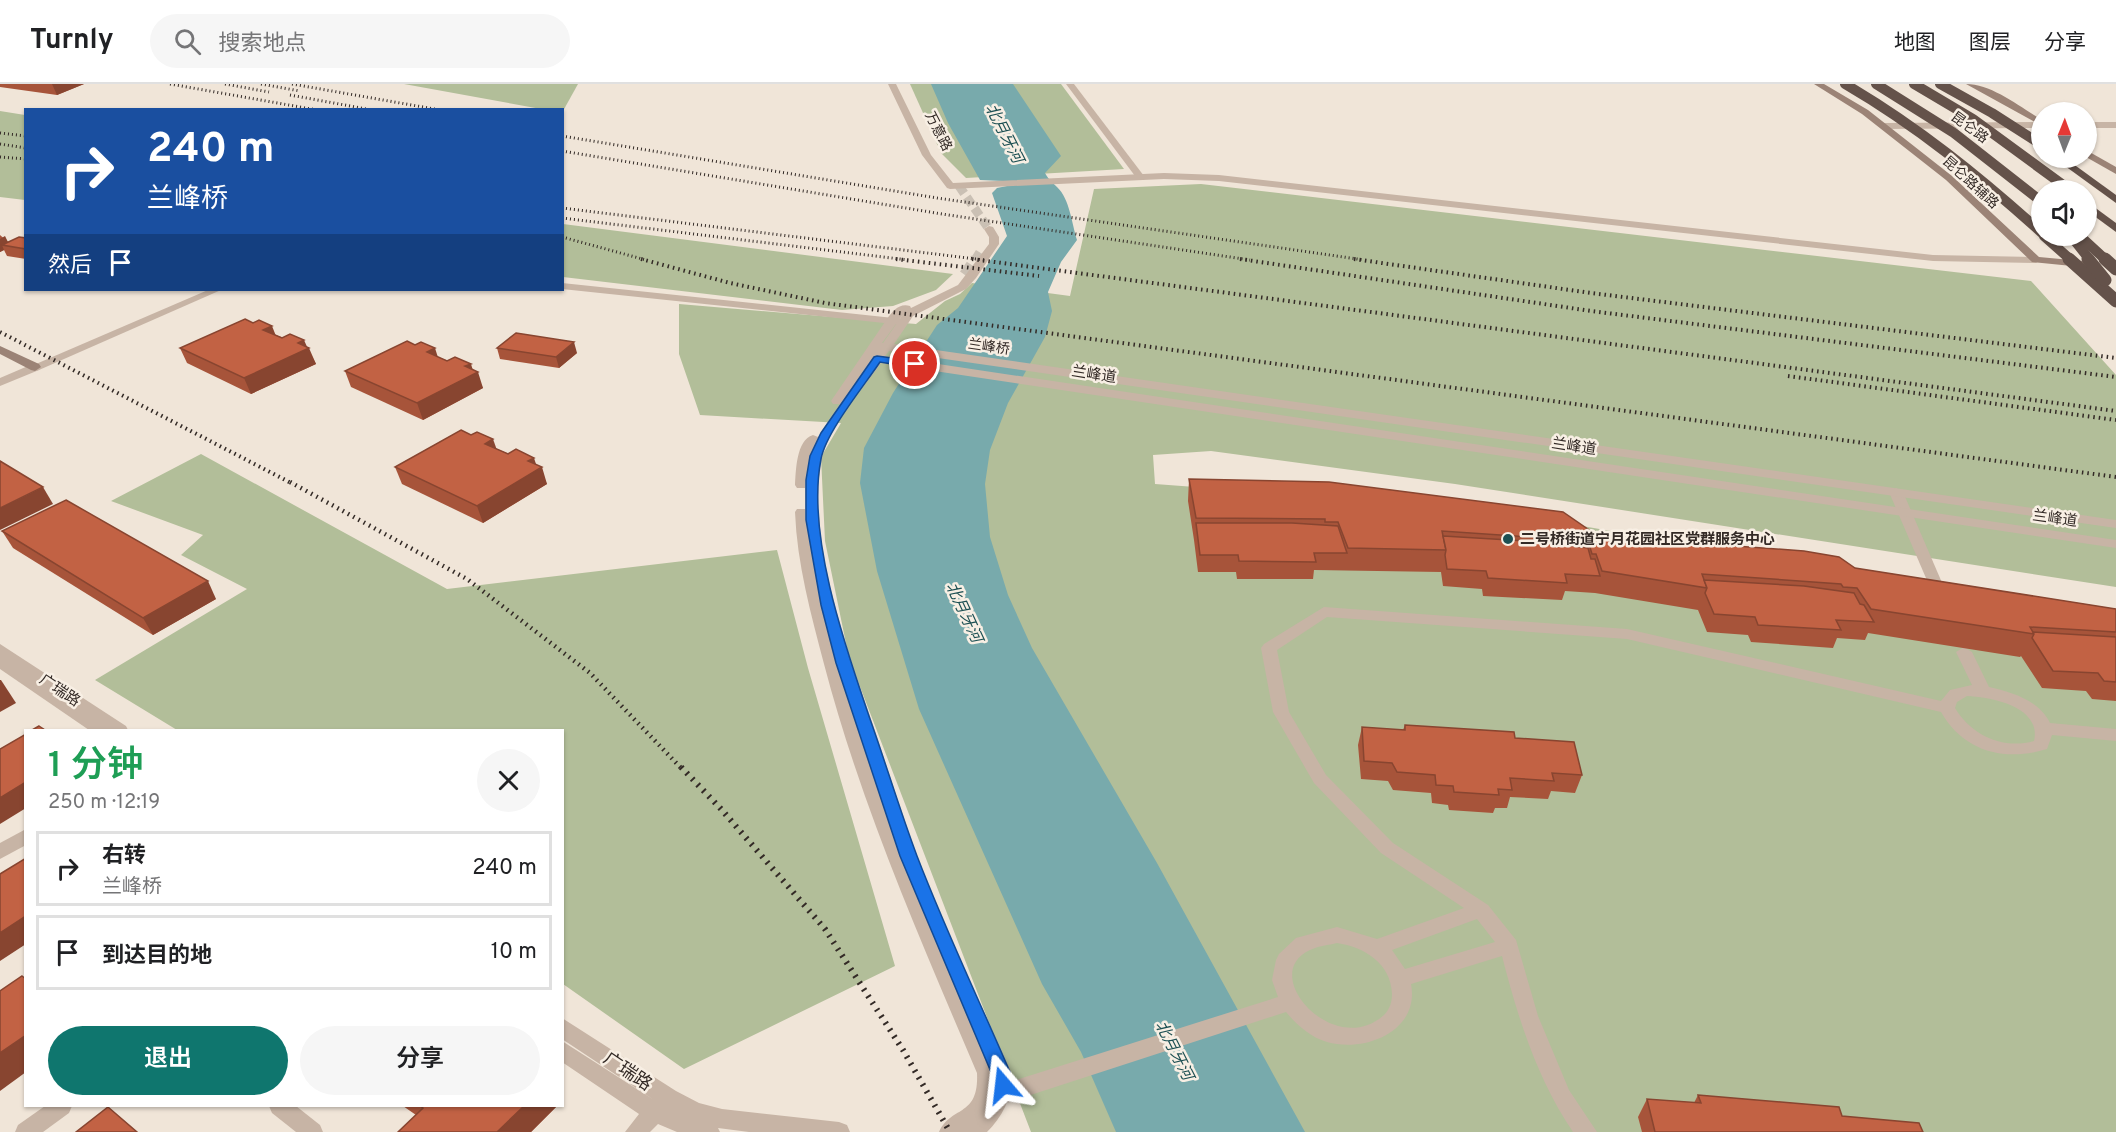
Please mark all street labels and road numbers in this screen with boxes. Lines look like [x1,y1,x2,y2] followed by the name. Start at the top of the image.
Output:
[921,109,956,154] street label: 万意路
[1947,109,1991,147] street label: 昆仑路
[1938,153,2002,213] street label: 昆仑路辅路
[967,335,1011,359] street label: 兰峰桥
[1070,362,1118,388] street label: 兰峰道
[1550,434,1598,460] street label: 兰峰道
[2031,506,2079,532] street label: 兰峰道
[35,671,83,712] street label: 广瑞路
[598,1048,656,1097] street label: 广瑞路

